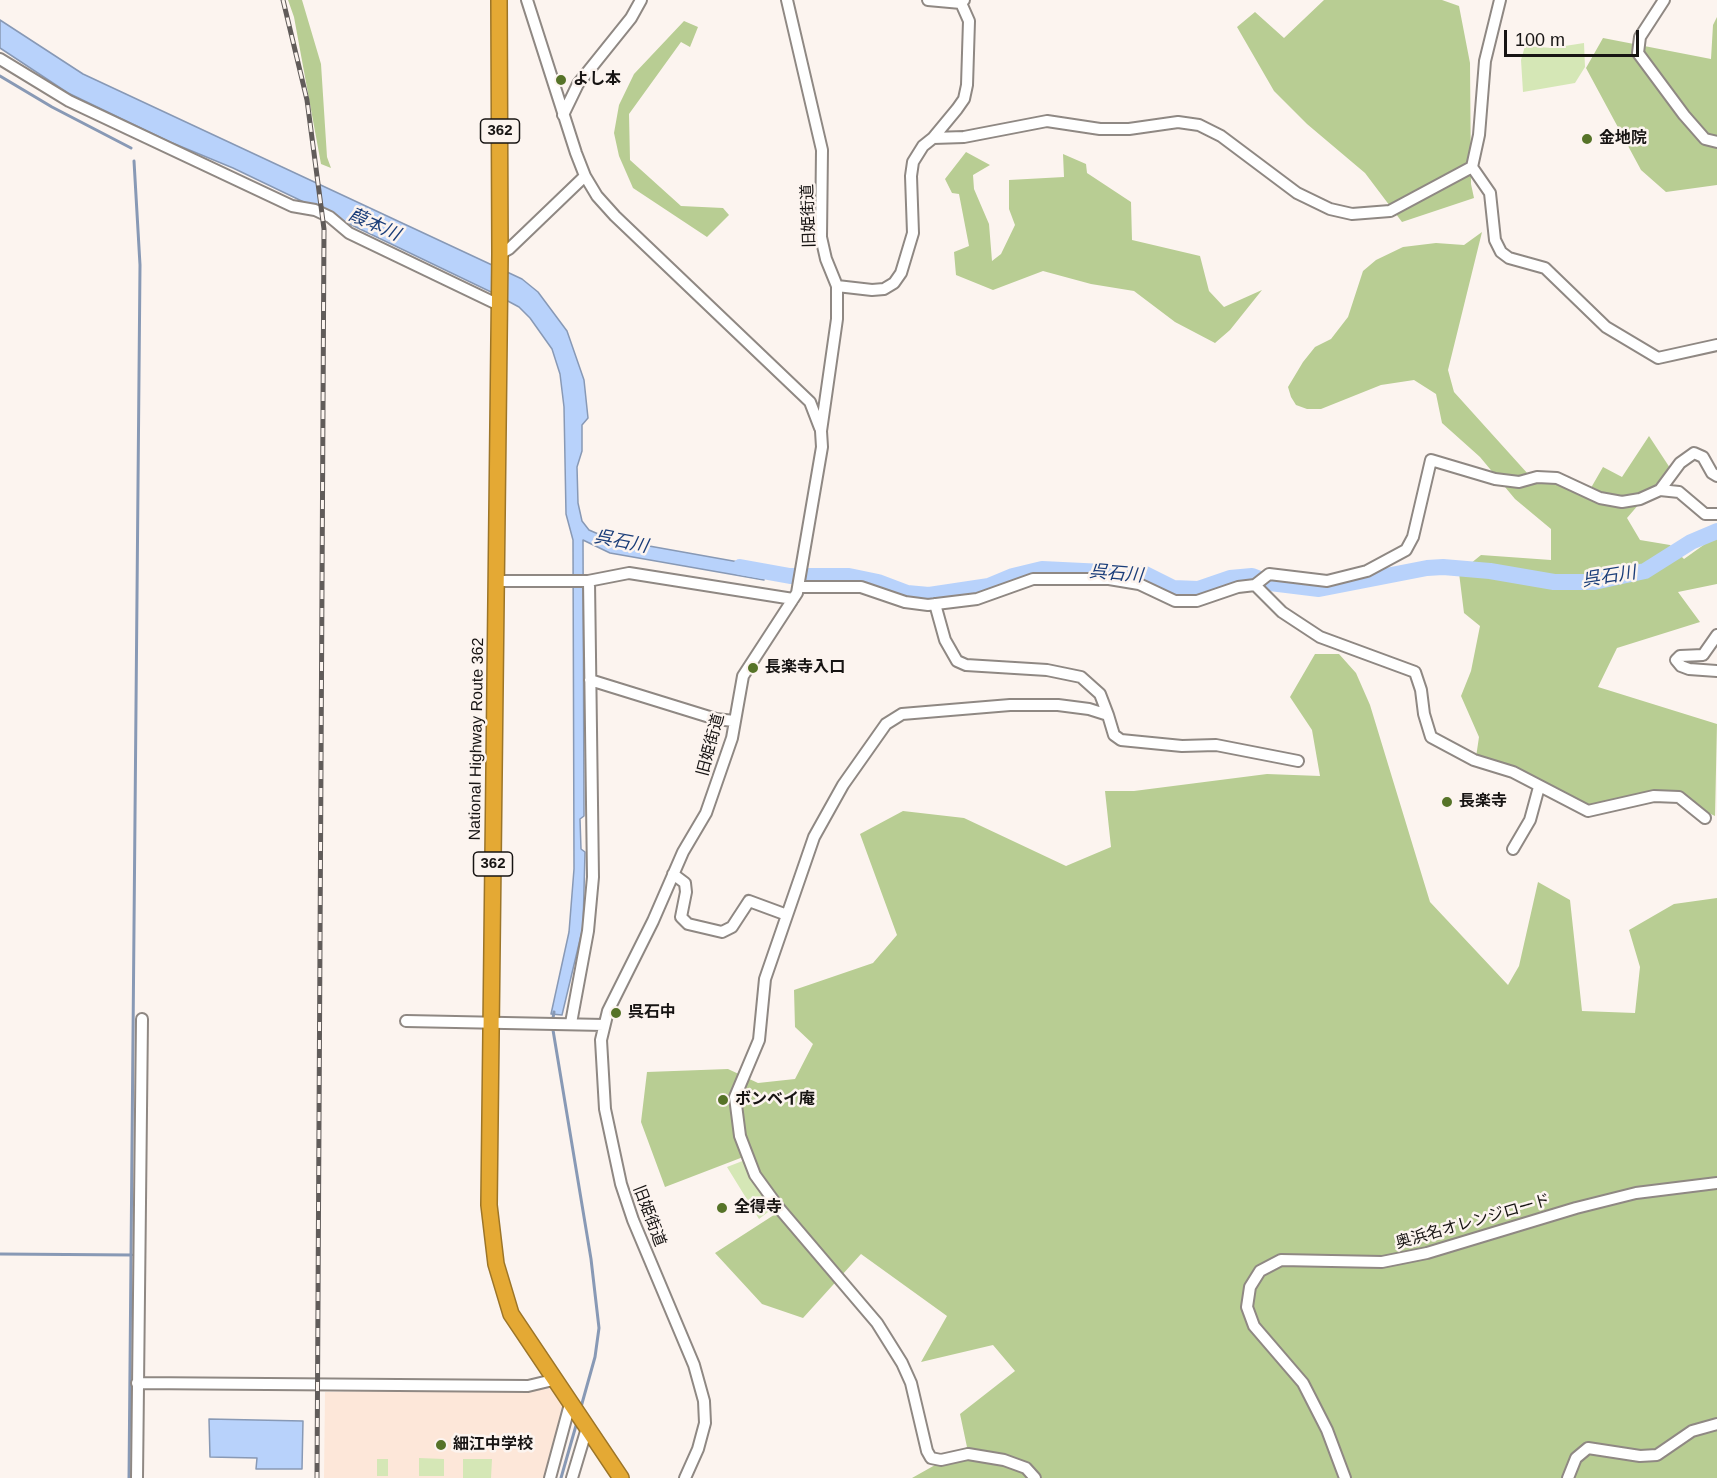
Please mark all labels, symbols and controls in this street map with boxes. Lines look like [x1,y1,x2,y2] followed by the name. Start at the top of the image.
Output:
[1507,18,1642,56] scale bar
[1515,30,1565,50] text: 100 m
[573,70,621,90] place label: よし本
[554,73,568,87] marker: よし本
[480,119,520,143] road number: 362
[1599,129,1647,149] place label: 金地院
[1580,132,1594,146] marker: 金地院
[798,184,820,248] street label: 旧姫街道
[345,204,403,246] water label: 葭本川
[592,526,650,558] water label: 呉石川
[1088,561,1144,587] water label: 呉石川
[1581,562,1637,592] water label: 呉石川
[466,637,488,841] street label: National Highway Route 362
[765,658,845,678] place label: 長楽寺入口
[746,661,760,675] marker: 長楽寺入口
[693,712,729,778] street label: 旧姫街道
[1459,792,1507,812] place label: 長楽寺
[1440,795,1454,809] marker: 長楽寺
[474,852,512,876] road number: 362
[628,1003,676,1023] place label: 呉石中
[609,1006,623,1020] marker: 呉石中
[735,1090,815,1110] place label: ボンベイ庵
[716,1093,730,1107] marker: ボンベイ庵
[629,1183,669,1249] street label: 旧姫街道
[1393,1191,1553,1253] street label: 奥浜名オレンジロード
[734,1198,782,1218] place label: 全得寺
[715,1201,729,1215] marker: 全得寺
[453,1435,533,1455] place label: 細江中学校
[434,1438,448,1452] marker: 細江中学校

